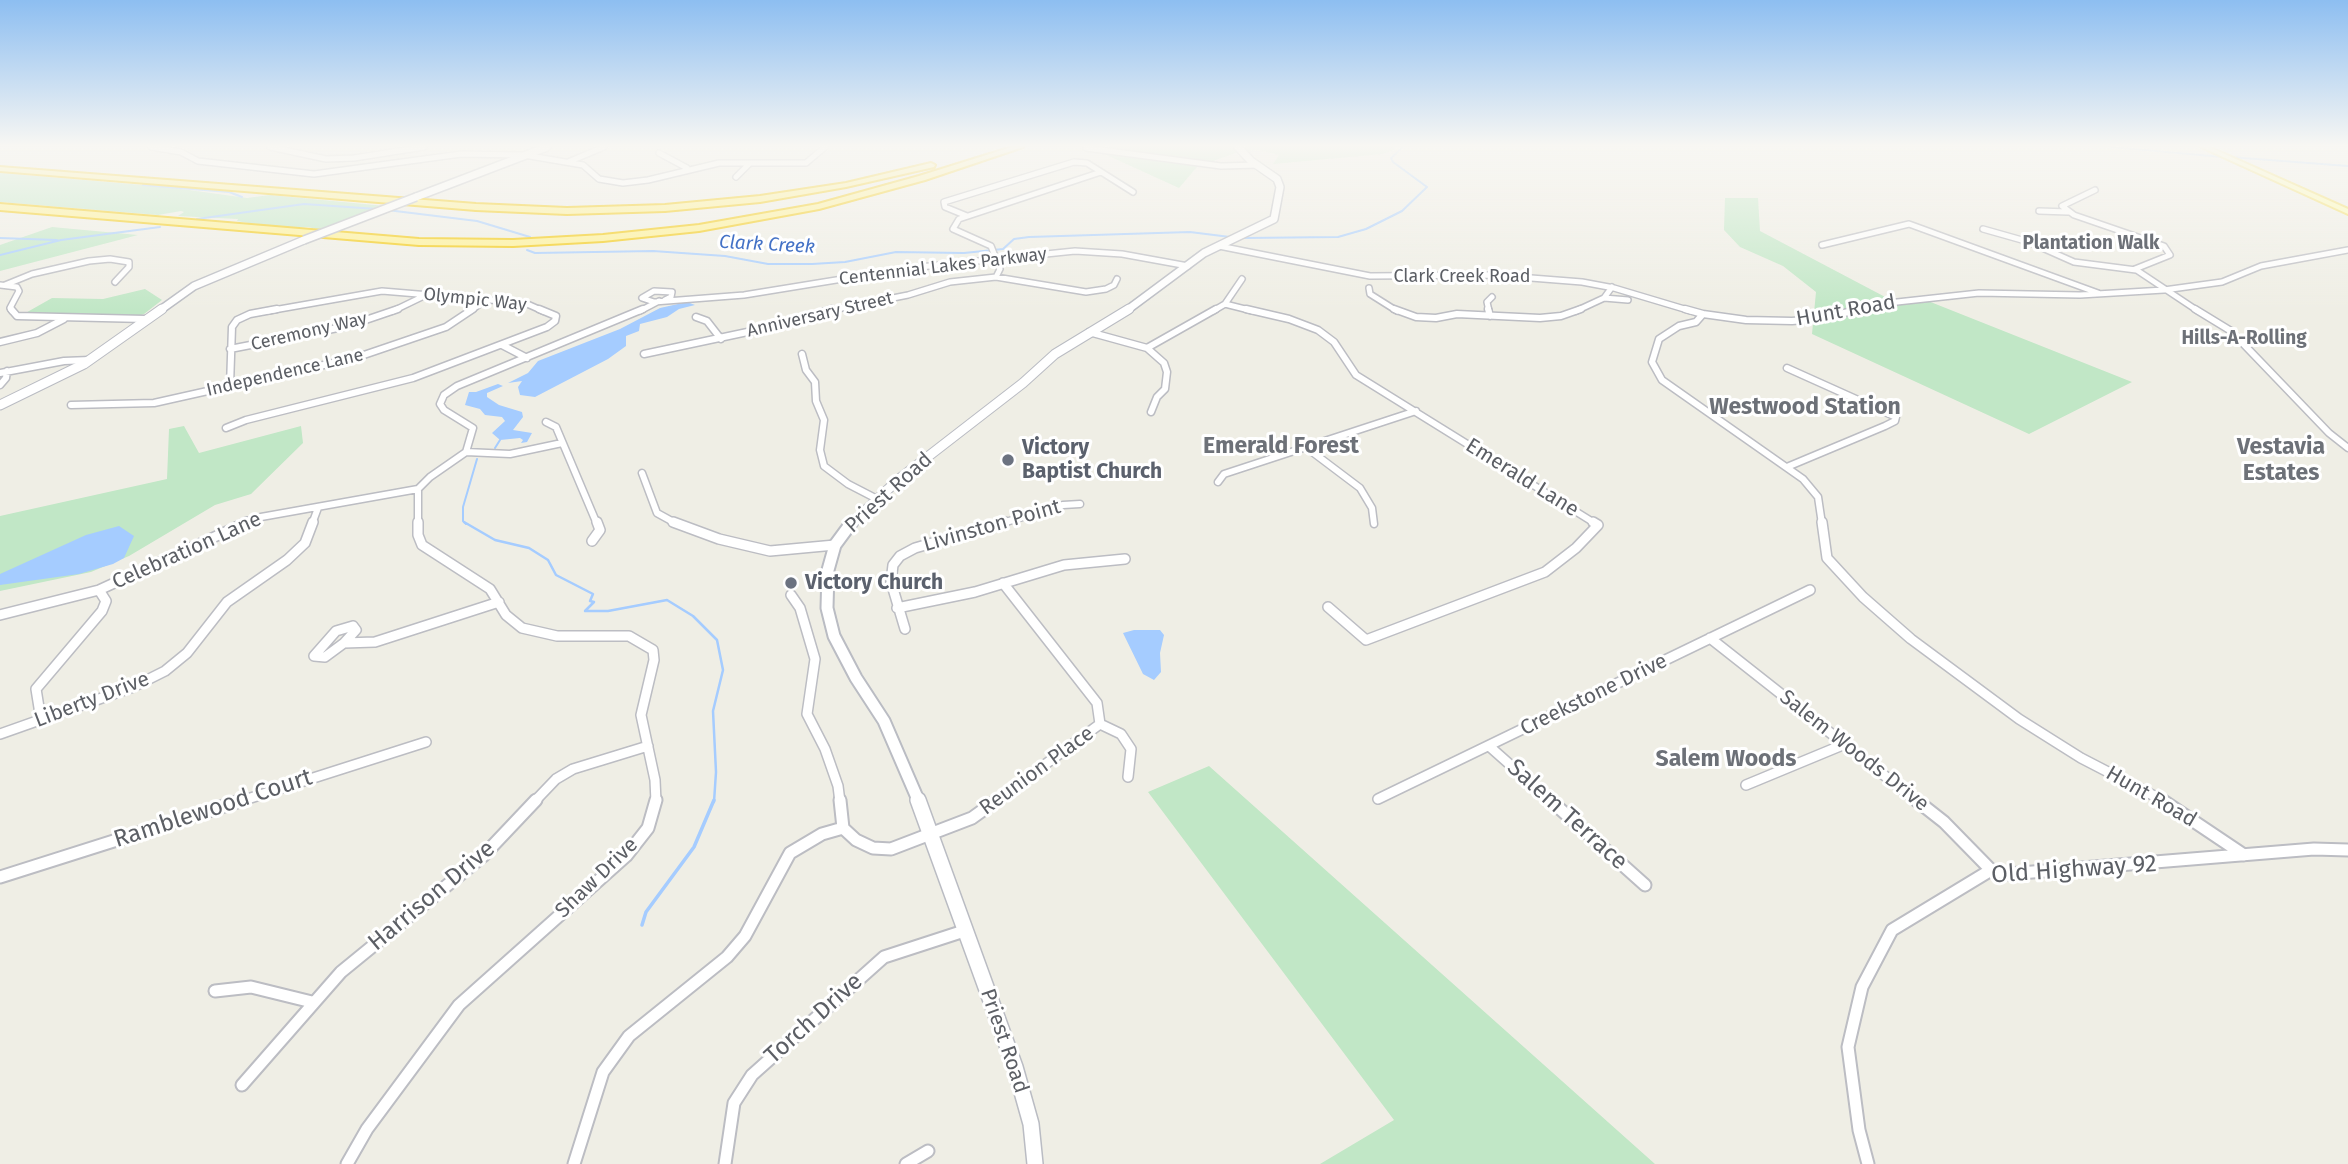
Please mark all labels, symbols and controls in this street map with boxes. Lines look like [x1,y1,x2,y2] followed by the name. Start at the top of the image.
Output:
[719,231,815,259] water label: Clark Creek
[2023,233,2159,255] district label: Plantation Walk
[838,244,1048,290] street label: Centennial Lakes Parkway
[1393,266,1531,288] street label: Clark Creek Road
[422,284,528,316] street label: Olympic Way
[745,288,895,342] street label: Anniversary Street
[1794,290,1898,332] street label: Hunt Road
[249,308,369,356] street label: Ceremony Way
[2181,328,2307,350] district label: Hills-A-Rolling
[204,344,366,402] street label: Independence Lane
[1709,394,1901,422] district label: Westwood Station
[1203,433,1359,461] district label: Emerald Forest
[1461,433,1583,523] street label: Emerald Lane
[2237,434,2325,488] district label: Vestavia Estates
[1022,435,1162,485] place label: Victory Baptist Church
[840,447,938,539] street label: Priest Road
[1000,452,1016,468] marker: Victory Baptist Church
[920,494,1064,558] street label: Livinston Point
[109,507,265,595] street label: Celebration Lane
[805,570,943,596] place label: Victory Church
[783,575,799,591] marker: Victory Church
[1516,649,1672,741] street label: Creekstone Drive
[31,667,153,733] street label: Liberty Drive
[1774,685,1934,817] street label: Salem Woods Drive
[975,721,1099,821] street label: Reunion Place
[1656,746,1796,774] district label: Salem Woods
[1501,754,1633,876] street label: Salem Terrace
[2101,761,2201,833] street label: Hunt Road
[110,763,316,855] street label: Ramblewood Court
[551,832,643,924] street label: Shaw Drive
[363,835,501,957] street label: Harrison Drive
[1990,850,2158,890] street label: Old Highway 92
[759,968,869,1070] street label: Torch Drive
[974,986,1034,1096] street label: Priest Road

